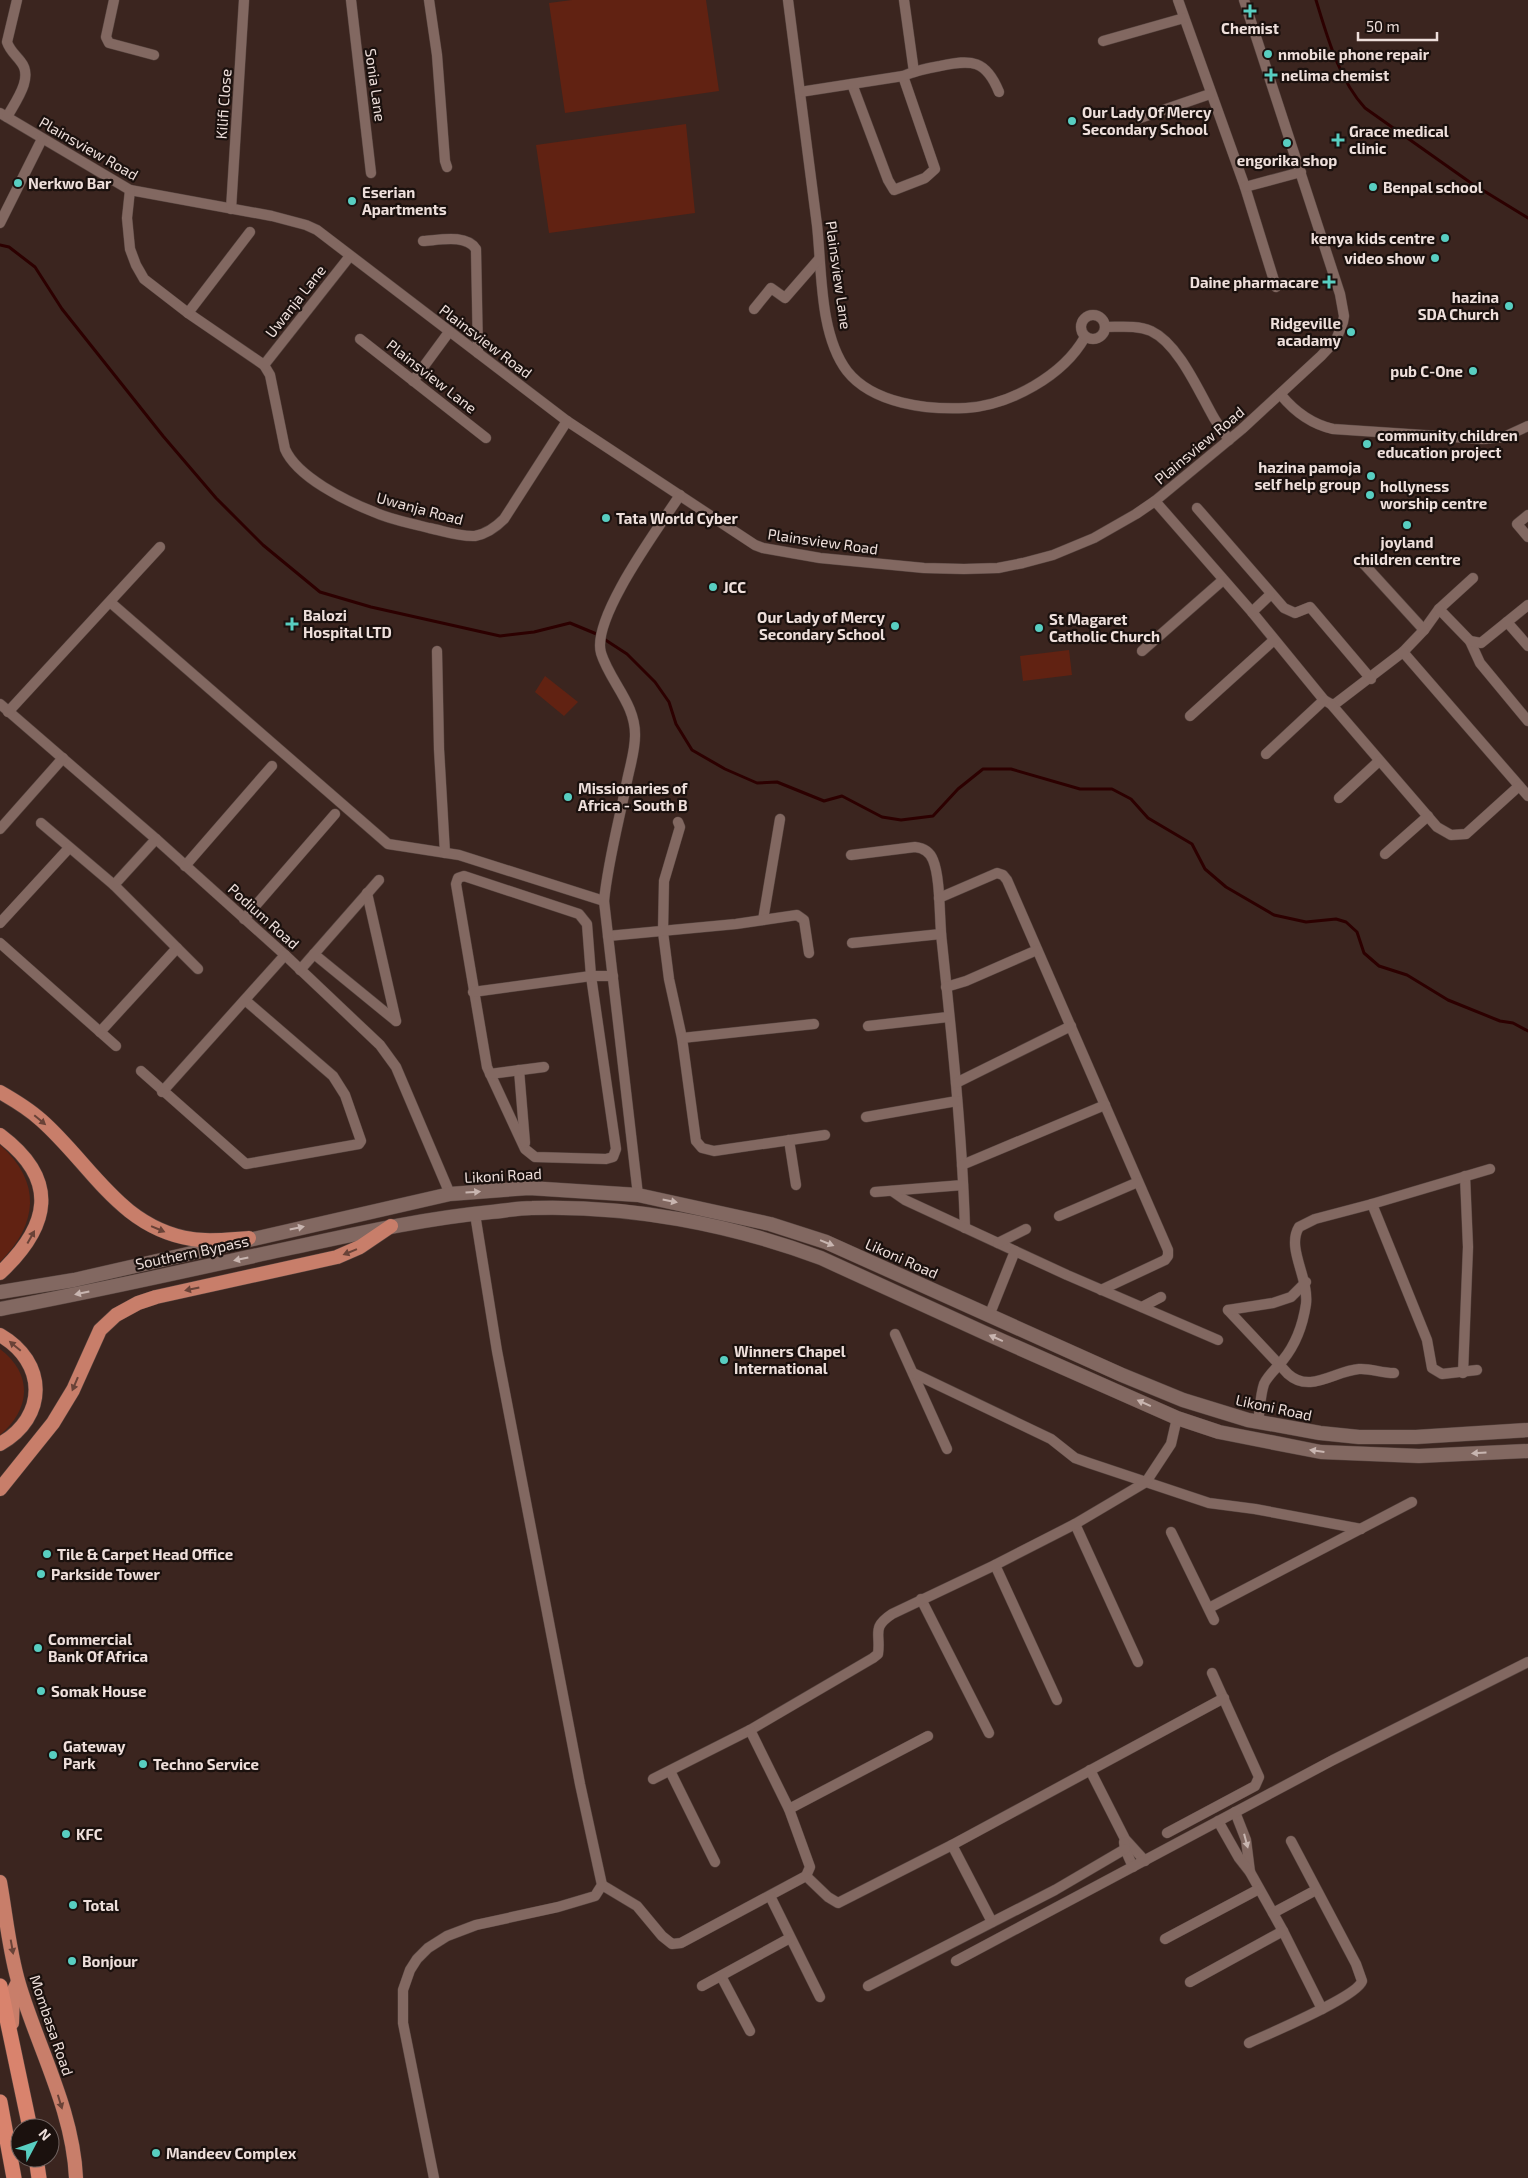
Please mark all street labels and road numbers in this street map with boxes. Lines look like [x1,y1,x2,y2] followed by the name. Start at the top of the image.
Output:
[362,47,390,123] street label: Sonia Lane
[212,68,234,140] street label: Kilifi Close
[36,112,142,184] street label: Plainsview Road
[822,220,856,330] street label: Plainsview Lane
[261,261,330,342] street label: Uwanja Lane
[436,300,536,382] street label: Plainsview Road
[383,335,481,417] street label: Plainsview Lane
[1151,402,1247,488] street label: Plainsview Road
[374,488,465,529] street label: Uwanja Road
[767,524,879,558] street label: Plainsview Road
[225,879,303,953] street label: Podium Road
[464,1164,542,1186] street label: Likoni Road
[134,1231,250,1273] street label: Southern Bypass
[863,1234,941,1282] street label: Likoni Road
[1234,1390,1314,1424] street label: Likoni Road
[26,1972,78,2078] street label: Mombasa Road

